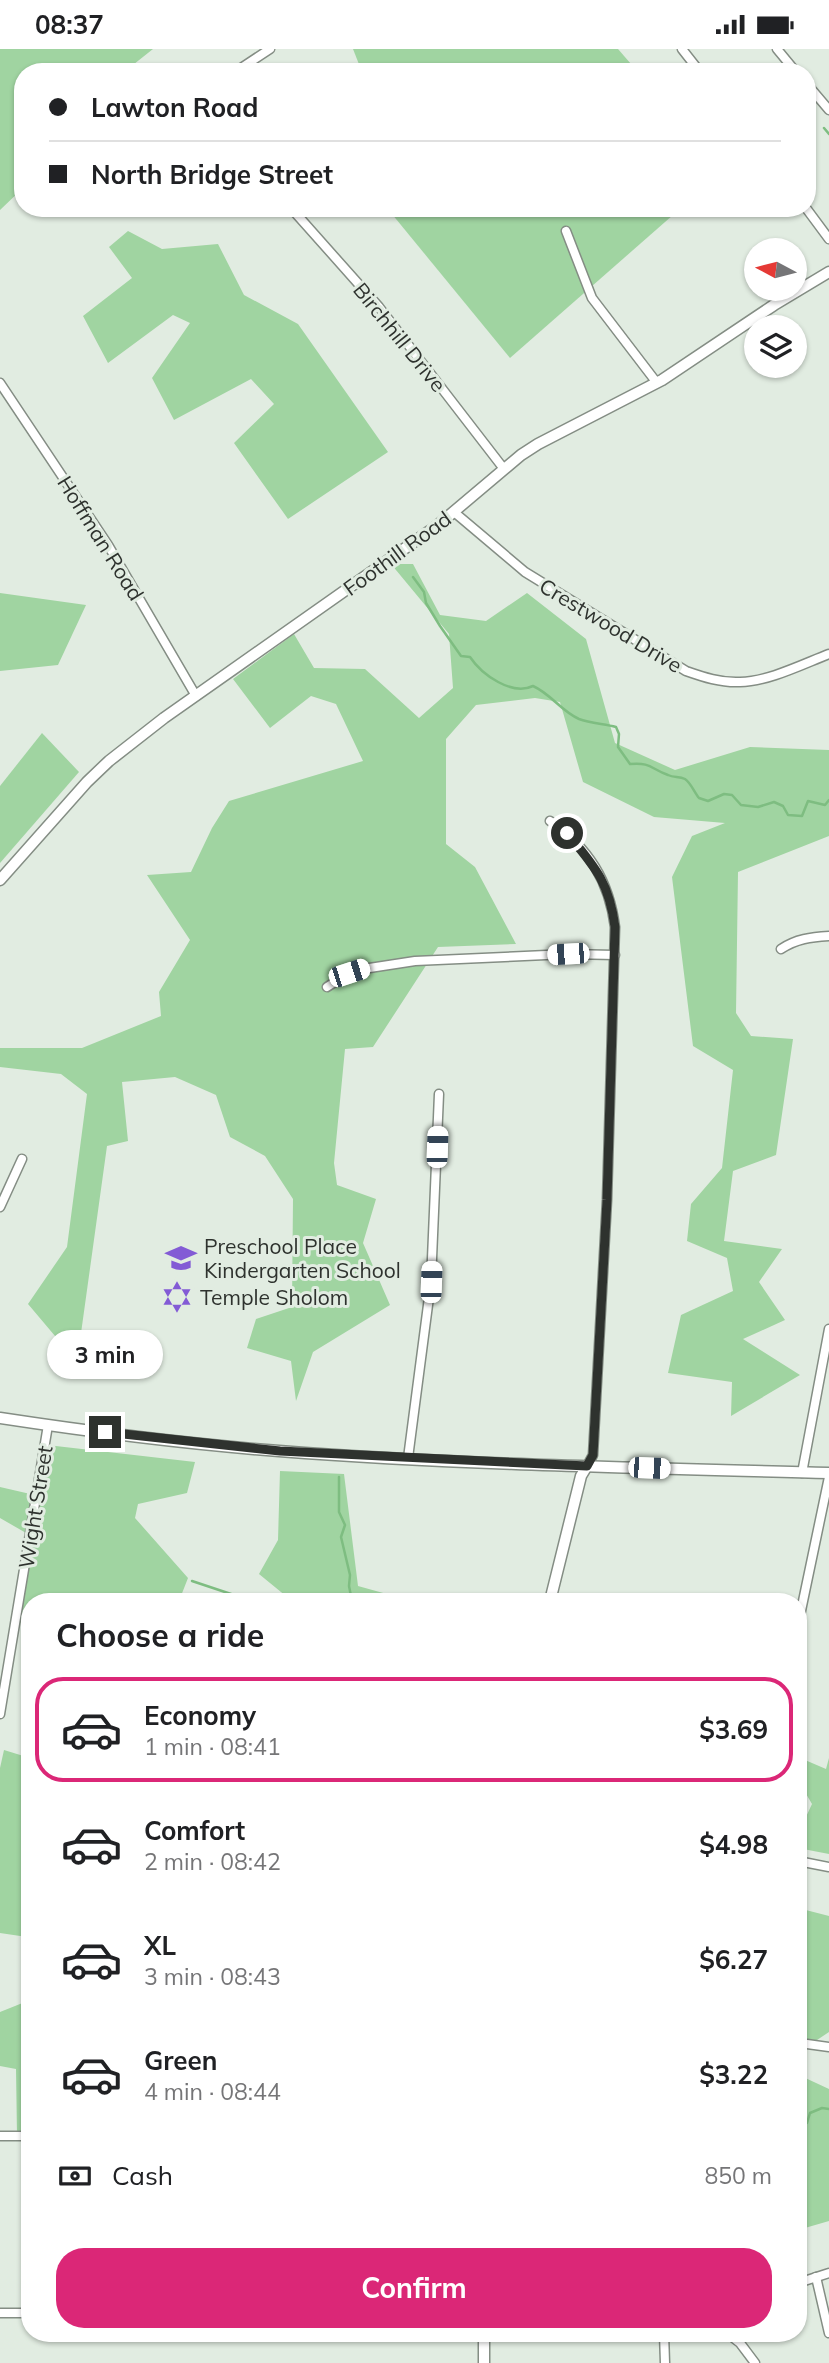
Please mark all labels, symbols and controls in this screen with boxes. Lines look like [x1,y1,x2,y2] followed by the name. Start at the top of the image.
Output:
[35,8,104,41] text: 08:37
[91,91,258,124] text: Lawton Road
[91,158,333,191] text: North Bridge Street
[744,238,807,301] north arrow
[744,238,807,378] map controls
[348,277,452,397] street label: Birchhill Drive
[744,315,807,378] button: layers
[52,471,150,605] street label: Hoffman Road
[338,505,456,601] street label: Foothill Road
[535,572,687,678] street label: Crestwood Drive
[551,817,583,849] route start
[547,942,590,966] car
[326,957,373,989] car
[426,1126,449,1168] car
[204,1233,401,1283] place label: Preschool Place Kindergarten School
[164,1241,198,1275] school or university icon: Preschool Place Kindergarten School
[420,1261,443,1303] car
[160,1280,194,1314] synagogue icon: Temple Sholom
[200,1284,348,1310] place label: Temple Sholom
[47,1331,163,1379] callout: 3 min
[75,1340,135,1369] text: 3 min
[89,1416,121,1448] route end
[12,1444,58,1570] street label: Wight Street
[628,1457,671,1479] car
[56,1615,264,1655] text: Choose a ride
[60,1698,123,1761] icon: car
[144,1699,256,1732] text: Economy
[699,1713,768,1746] text: $3.69
[144,1732,281,1761] text: 1 min · 08:41
[60,1813,123,1876] icon: car
[144,1814,245,1847] text: Comfort
[699,1828,768,1861] text: $4.98
[144,1847,281,1876] text: 2 min · 08:42
[60,1928,123,1991] icon: car
[144,1929,176,1962] text: XL
[699,1943,768,1976] text: $6.27
[144,1962,281,1991] text: 3 min · 08:43
[60,2043,123,2106] icon: car
[144,2044,217,2077] text: Green
[699,2058,768,2091] text: $3.22
[144,2077,281,2106] text: 4 min · 08:44
[56,2157,94,2195] icon: cash
[112,2159,173,2192] text: Cash
[704,2161,772,2190] text: 850 m
[56,2248,772,2328] button: Confirm

